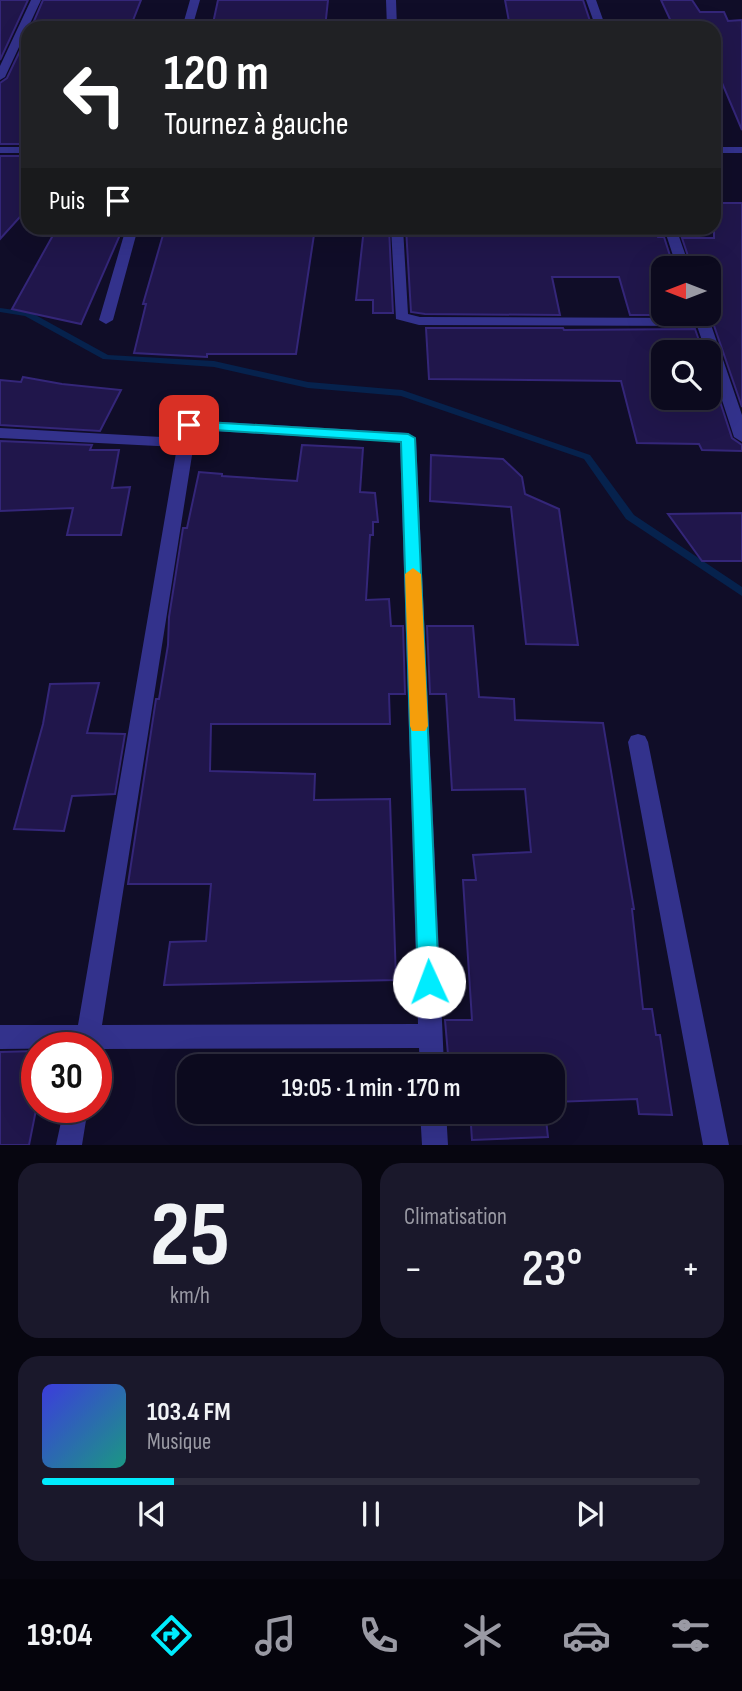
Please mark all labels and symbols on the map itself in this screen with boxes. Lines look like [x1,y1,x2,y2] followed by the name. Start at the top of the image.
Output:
[651,256,721,326] north arrow
[159,395,219,455] pin
[392,945,466,1019] position arrow
[21,1032,112,1123] speed limit sign: 30

